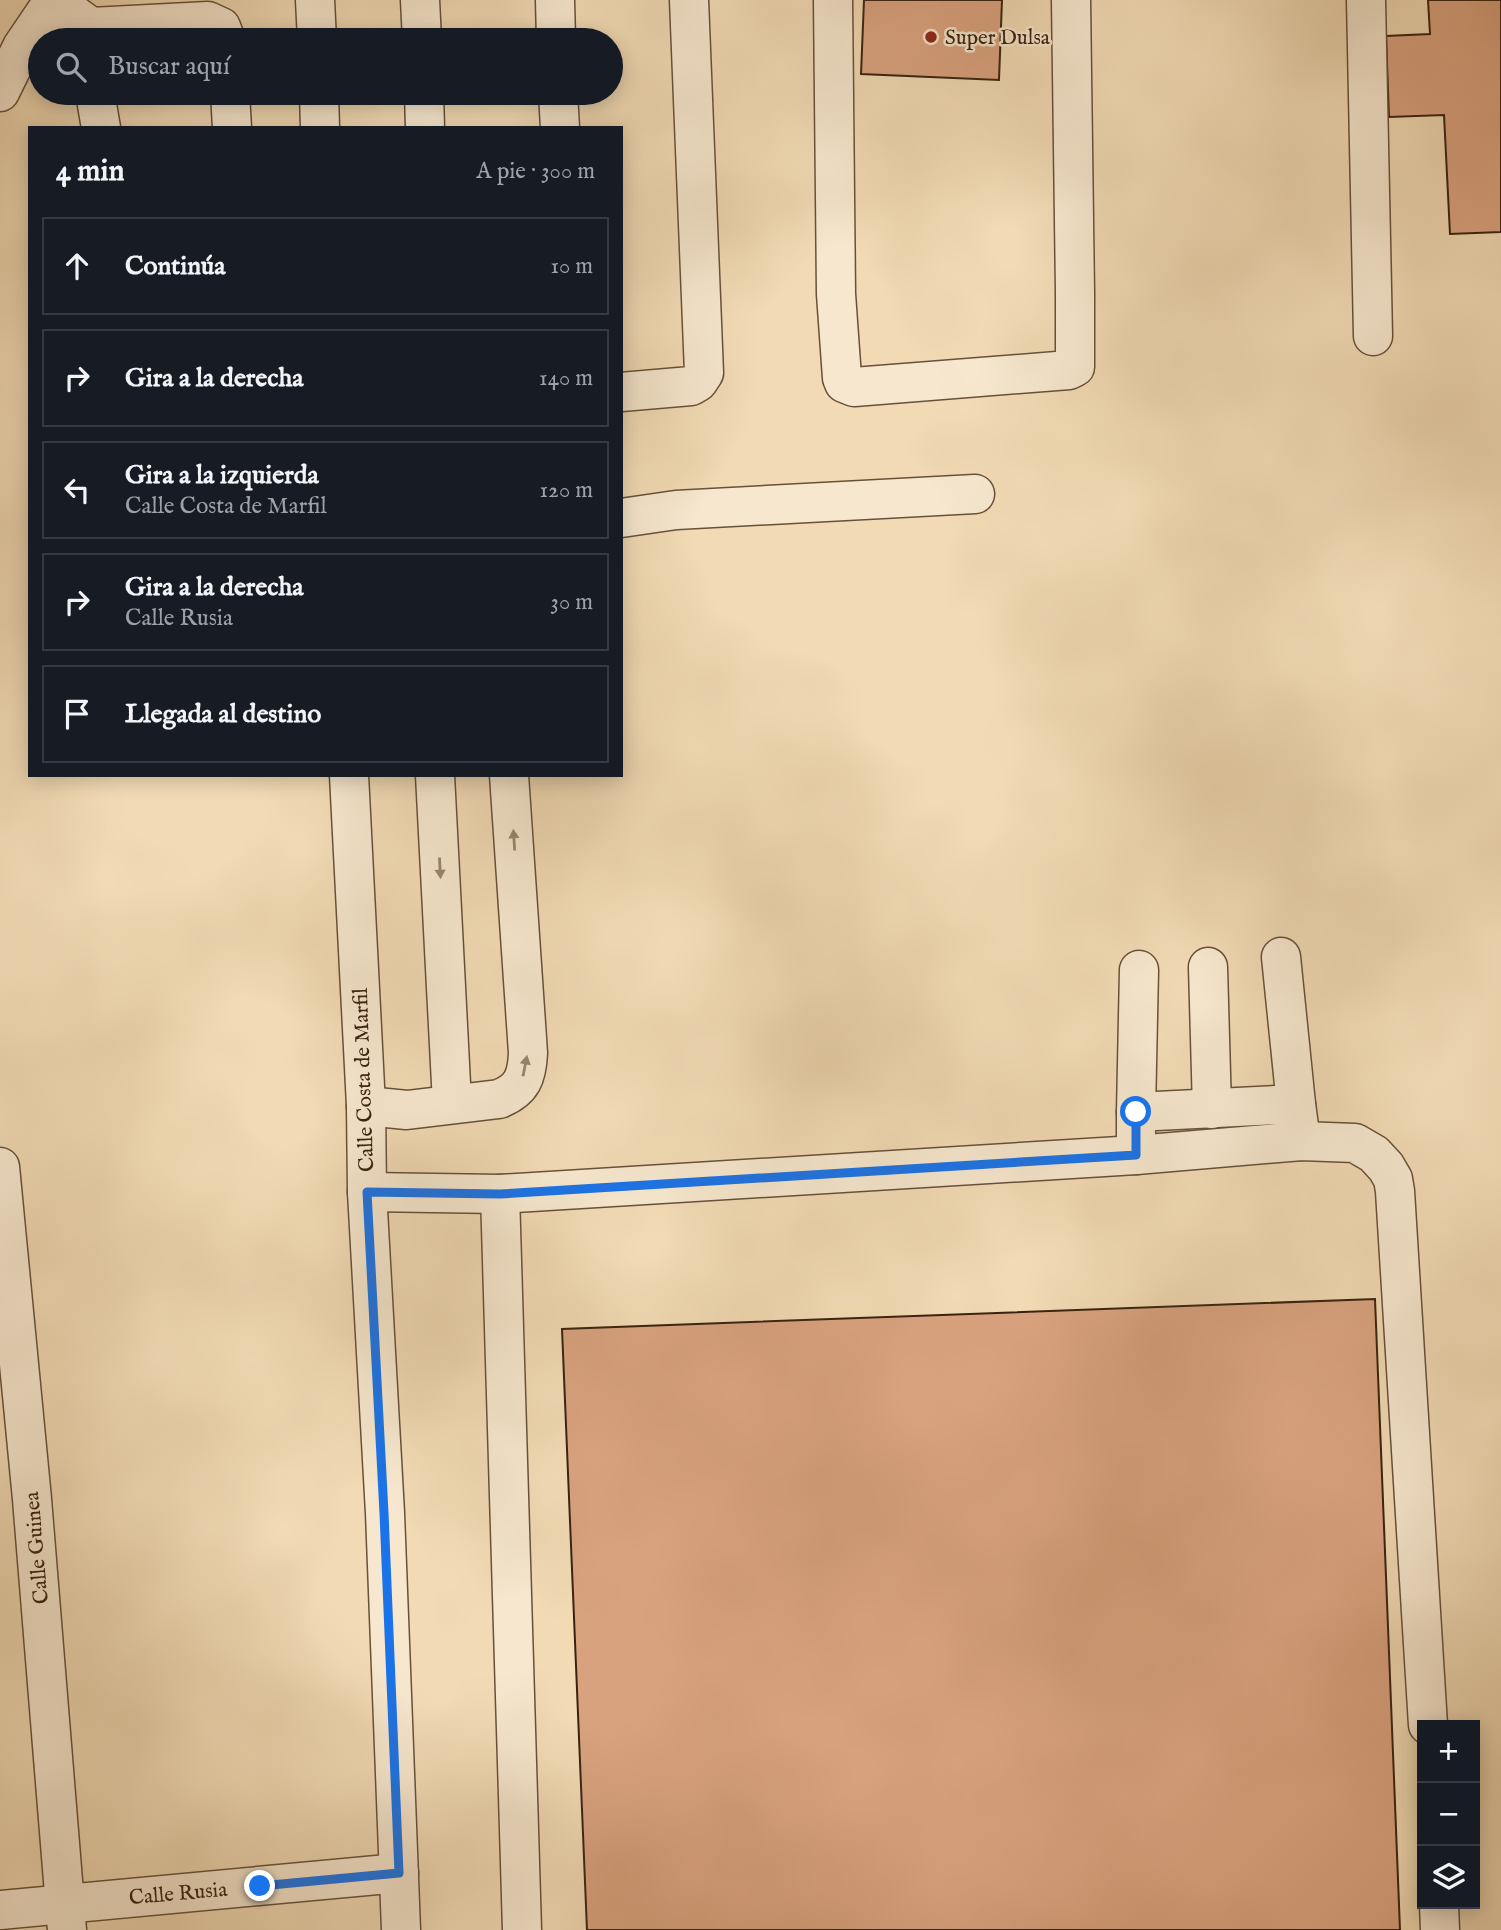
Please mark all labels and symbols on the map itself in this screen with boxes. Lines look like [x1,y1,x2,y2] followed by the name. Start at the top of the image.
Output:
[945,25,1051,52] place label: Super Dulsa
[923,29,939,45] marker: Super Dulsa
[508,828,519,850] one-way arrow
[434,857,445,879] one-way arrow
[348,987,381,1172] street label: Calle Costa de Marfil
[520,1055,531,1077] one-way arrow
[1120,1096,1151,1127] route start
[19,1490,56,1605] street label: Calle Guinea
[244,1870,275,1901] route end
[128,1877,229,1912] street label: Calle Rusia

